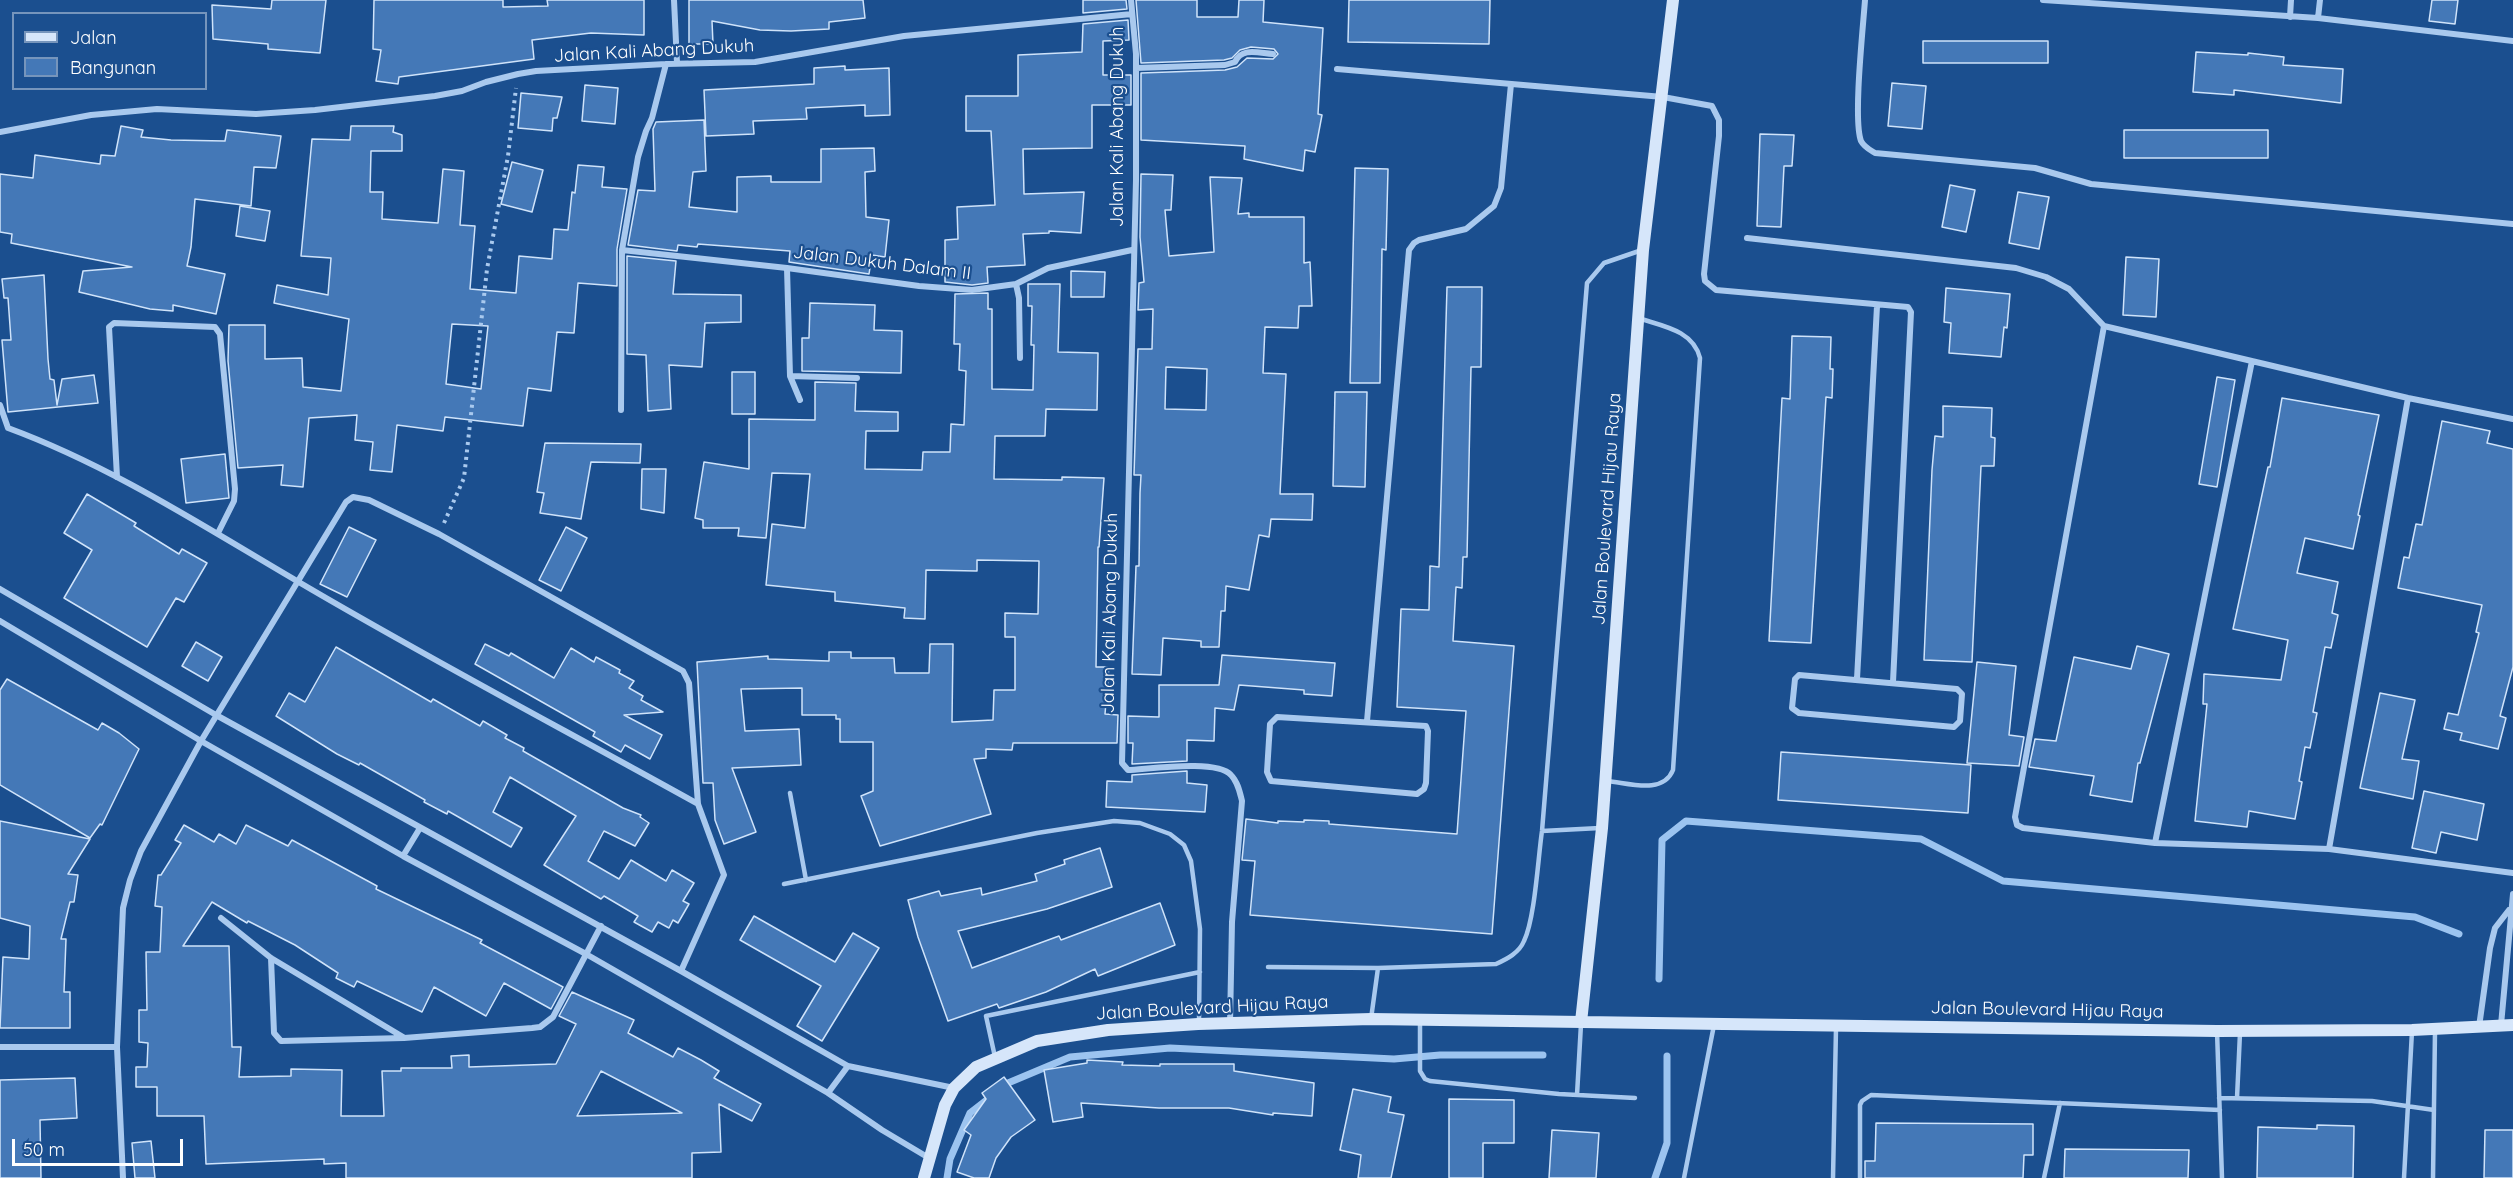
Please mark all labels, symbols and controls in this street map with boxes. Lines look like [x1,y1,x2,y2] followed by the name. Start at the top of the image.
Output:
[12,12,207,90] legend
[70,26,117,49] text: Jalan
[1107,27,1129,227] street label: Jalan Kali Abang Dukuh
[553,35,755,67] street label: Jalan Kali Abang Dukuh
[70,56,156,79] text: Bangunan
[792,241,972,285] street label: Jalan Dukuh Dalam II
[1588,392,1626,626] street label: Jalan Boulevard Hijau Raya
[1097,512,1123,714] street label: Jalan Kali Abang Dukuh
[1095,991,1329,1025] street label: Jalan Boulevard Hijau Raya
[1930,997,2164,1023] street label: Jalan Boulevard Hijau Raya
[15,1127,186,1165] scale bar
[23,1138,65,1161] text: 50 m

